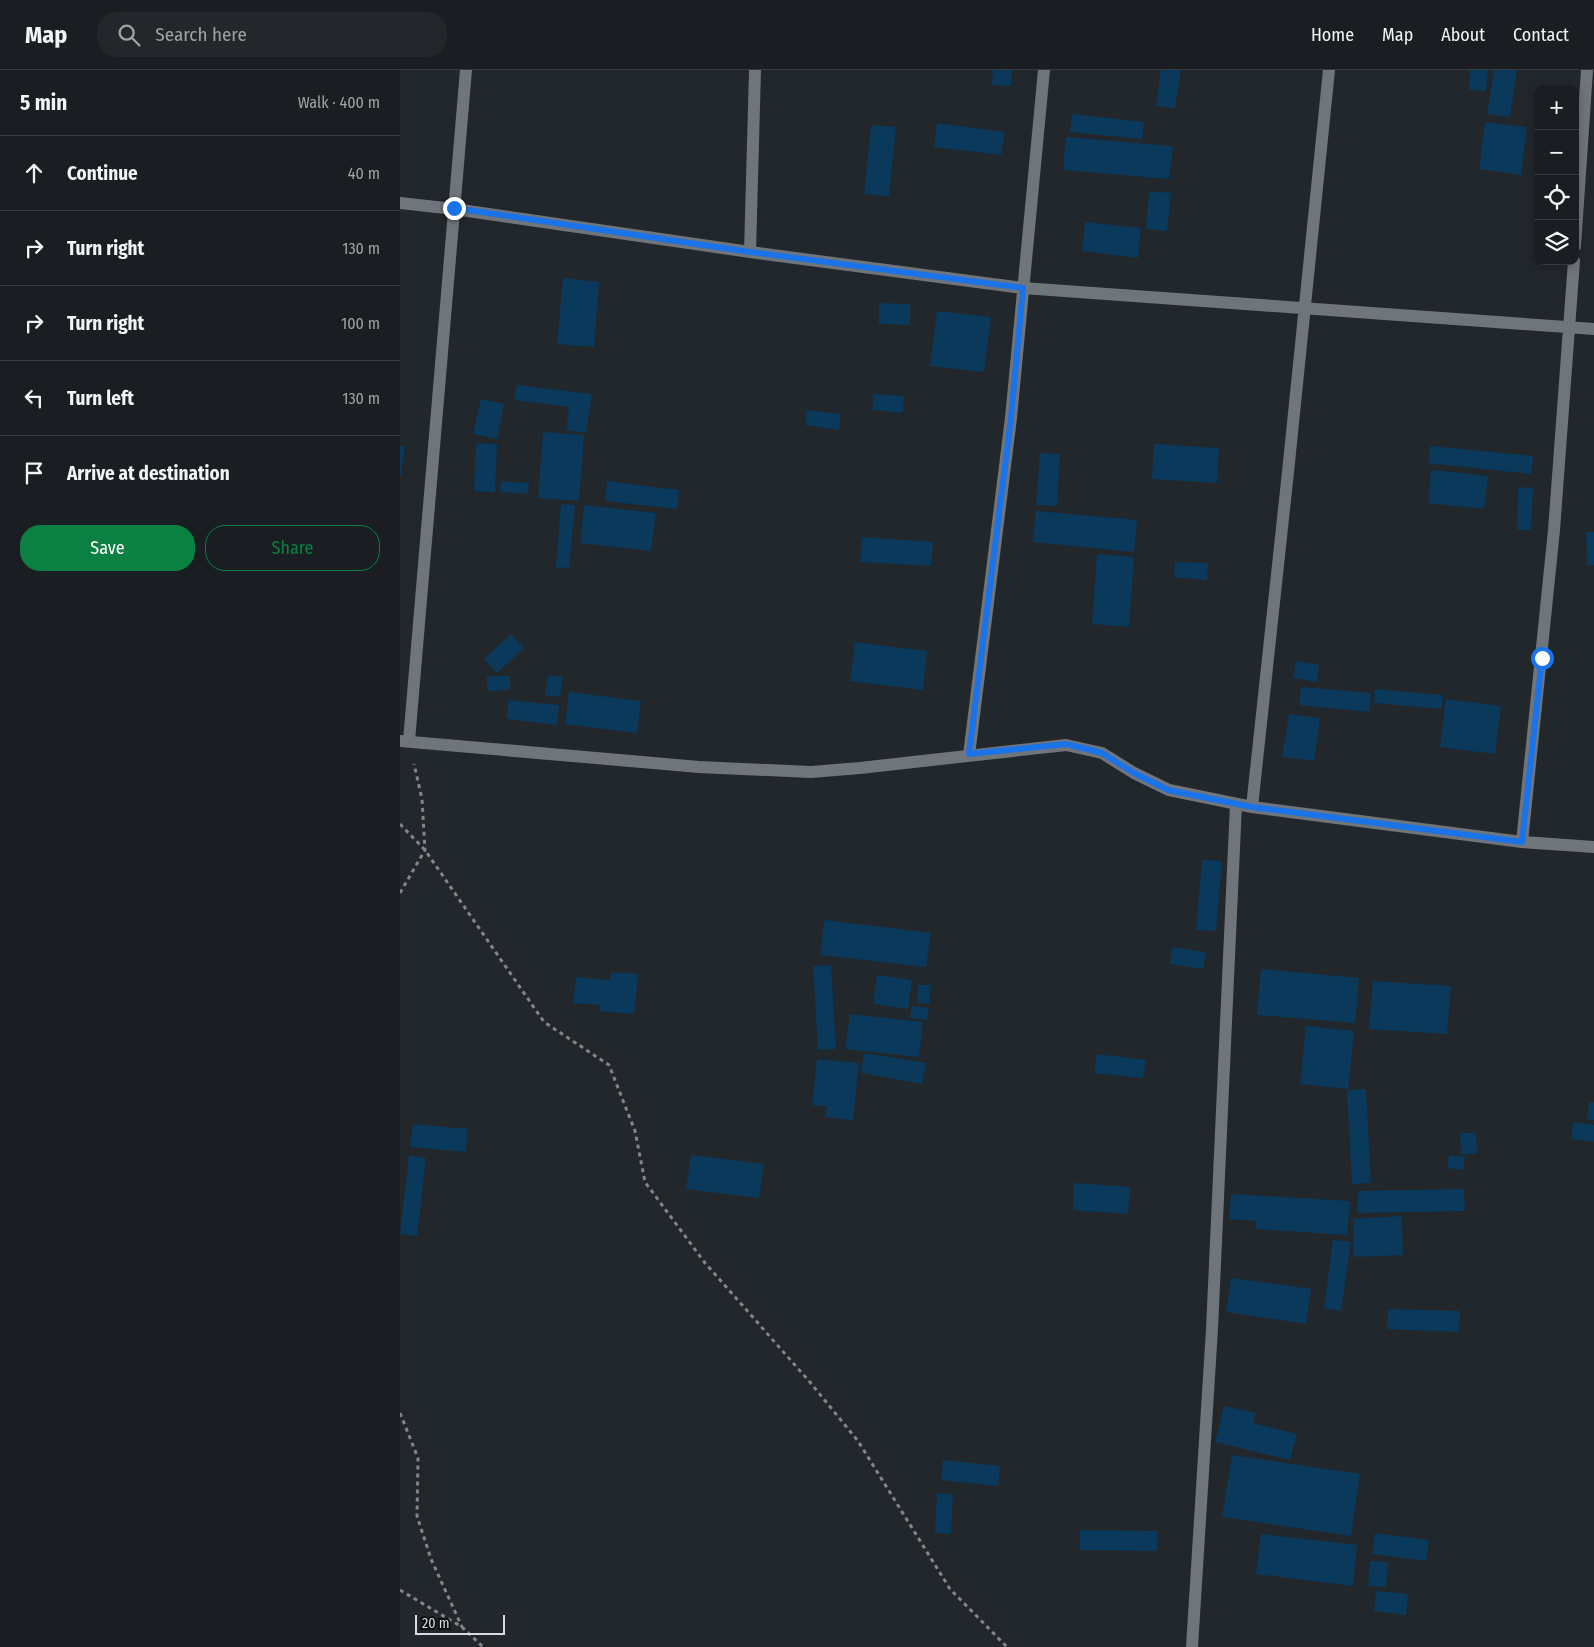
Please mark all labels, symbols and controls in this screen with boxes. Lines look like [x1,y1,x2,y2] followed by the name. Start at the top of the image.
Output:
[97,12,447,57] search box
[25,21,67,49] text: Map
[115,21,143,49] icon: search
[155,23,247,46] text: Search here
[1311,24,1354,46] text: Home
[1382,24,1413,46] text: Map
[1441,24,1485,46] text: About
[1513,24,1569,46] text: Contact
[1534,85,1579,265] map controls
[1534,85,1579,130] button: +
[20,90,67,116] text: 5 min
[298,93,380,112] text: Walk · 400 m
[1534,130,1579,175] button: −
[20,159,48,187] icon: ahead
[67,162,138,185] text: Continue
[348,164,380,183] text: 40 m
[1534,175,1579,220] button: locate
[443,197,466,220] route end
[1534,220,1579,265] button: layers
[20,234,48,262] icon: right
[67,237,144,260] text: Turn right
[342,239,380,258] text: 130 m
[20,309,48,337] icon: right
[67,312,144,335] text: Turn right
[341,314,380,333] text: 100 m
[20,384,48,412] icon: left
[67,387,134,410] text: Turn left
[342,389,380,408] text: 130 m
[20,459,48,487] icon: arrive
[67,462,230,485] text: Arrive at destination
[20,525,195,571] button: Save
[205,525,380,571] button: Share
[1531,647,1554,670] route start
[415,1612,505,1635] scale bar
[422,1615,450,1632] text: 20 m

